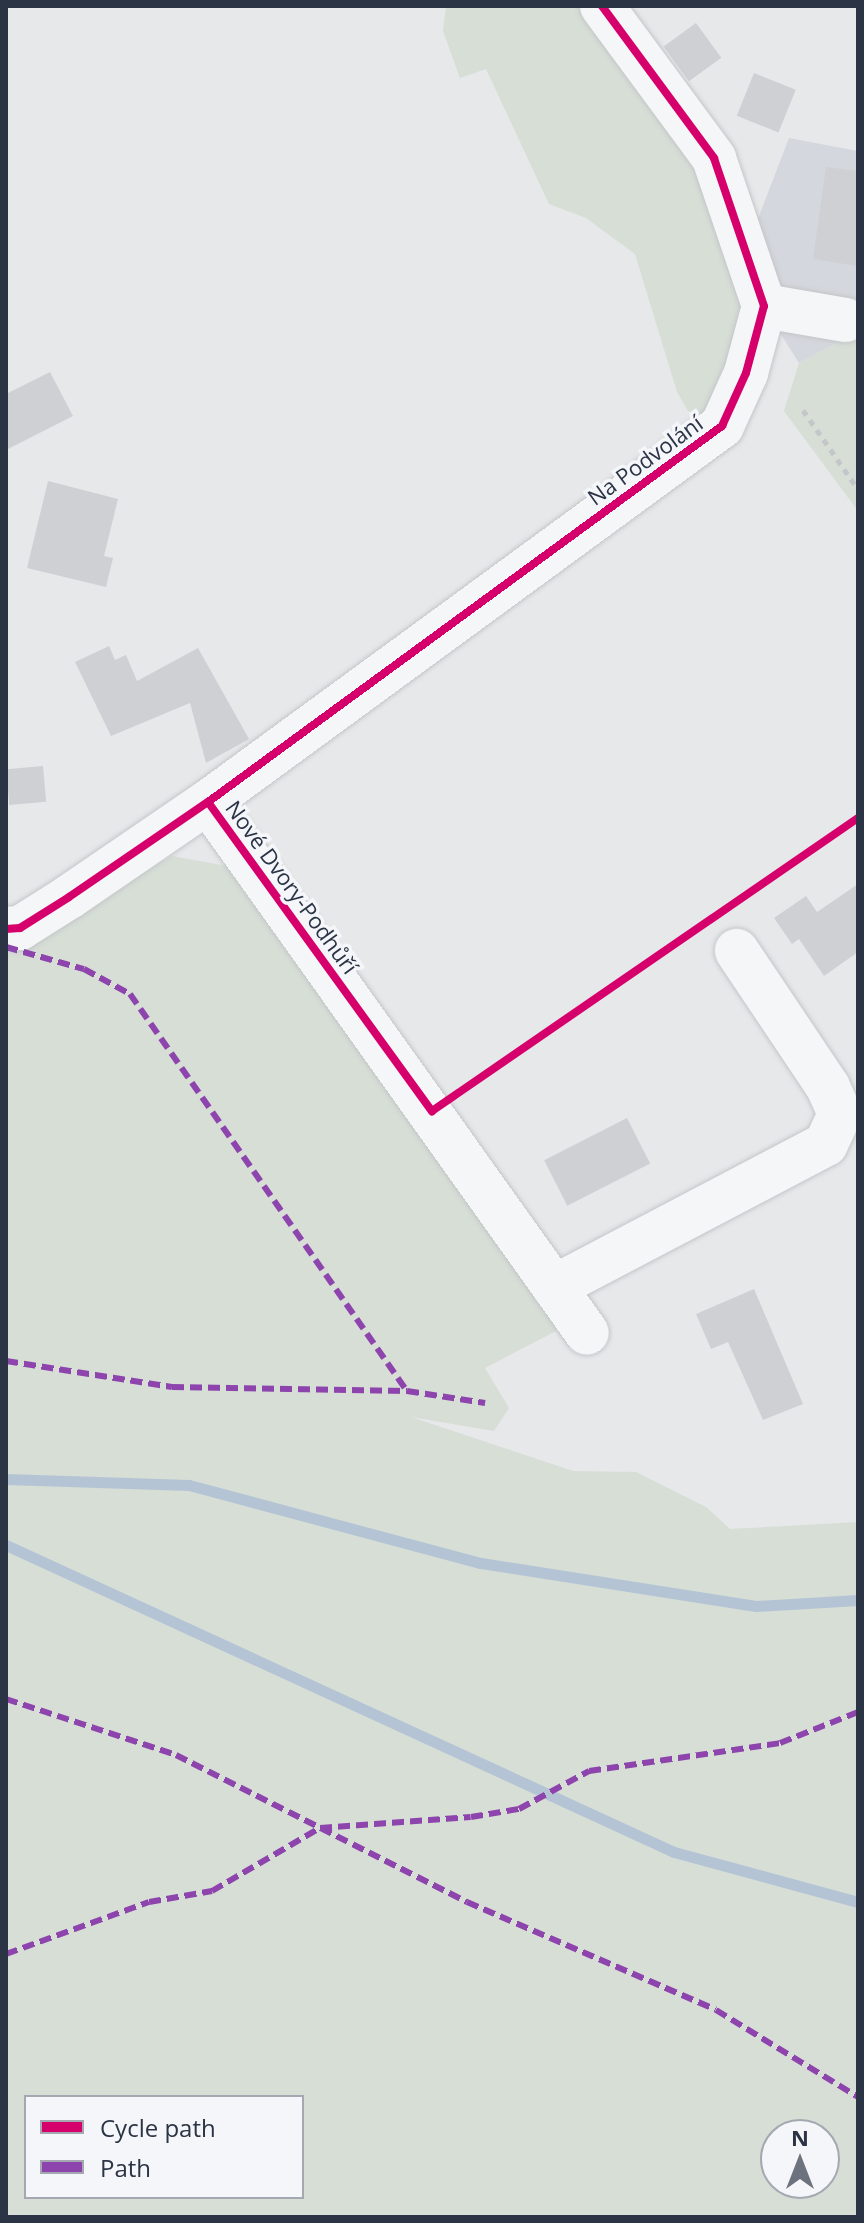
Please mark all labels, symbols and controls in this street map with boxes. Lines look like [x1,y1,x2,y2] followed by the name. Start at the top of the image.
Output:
[582,410,708,510] street label: Na Podvolání
[220,795,364,979] street label: Nové Dvory-Podhůří
[24,2095,304,2199] legend
[100,2111,216,2144] text: Cycle path
[760,2119,840,2199] north arrow
[791,2122,809,2152] text: N
[100,2151,151,2184] text: Path

